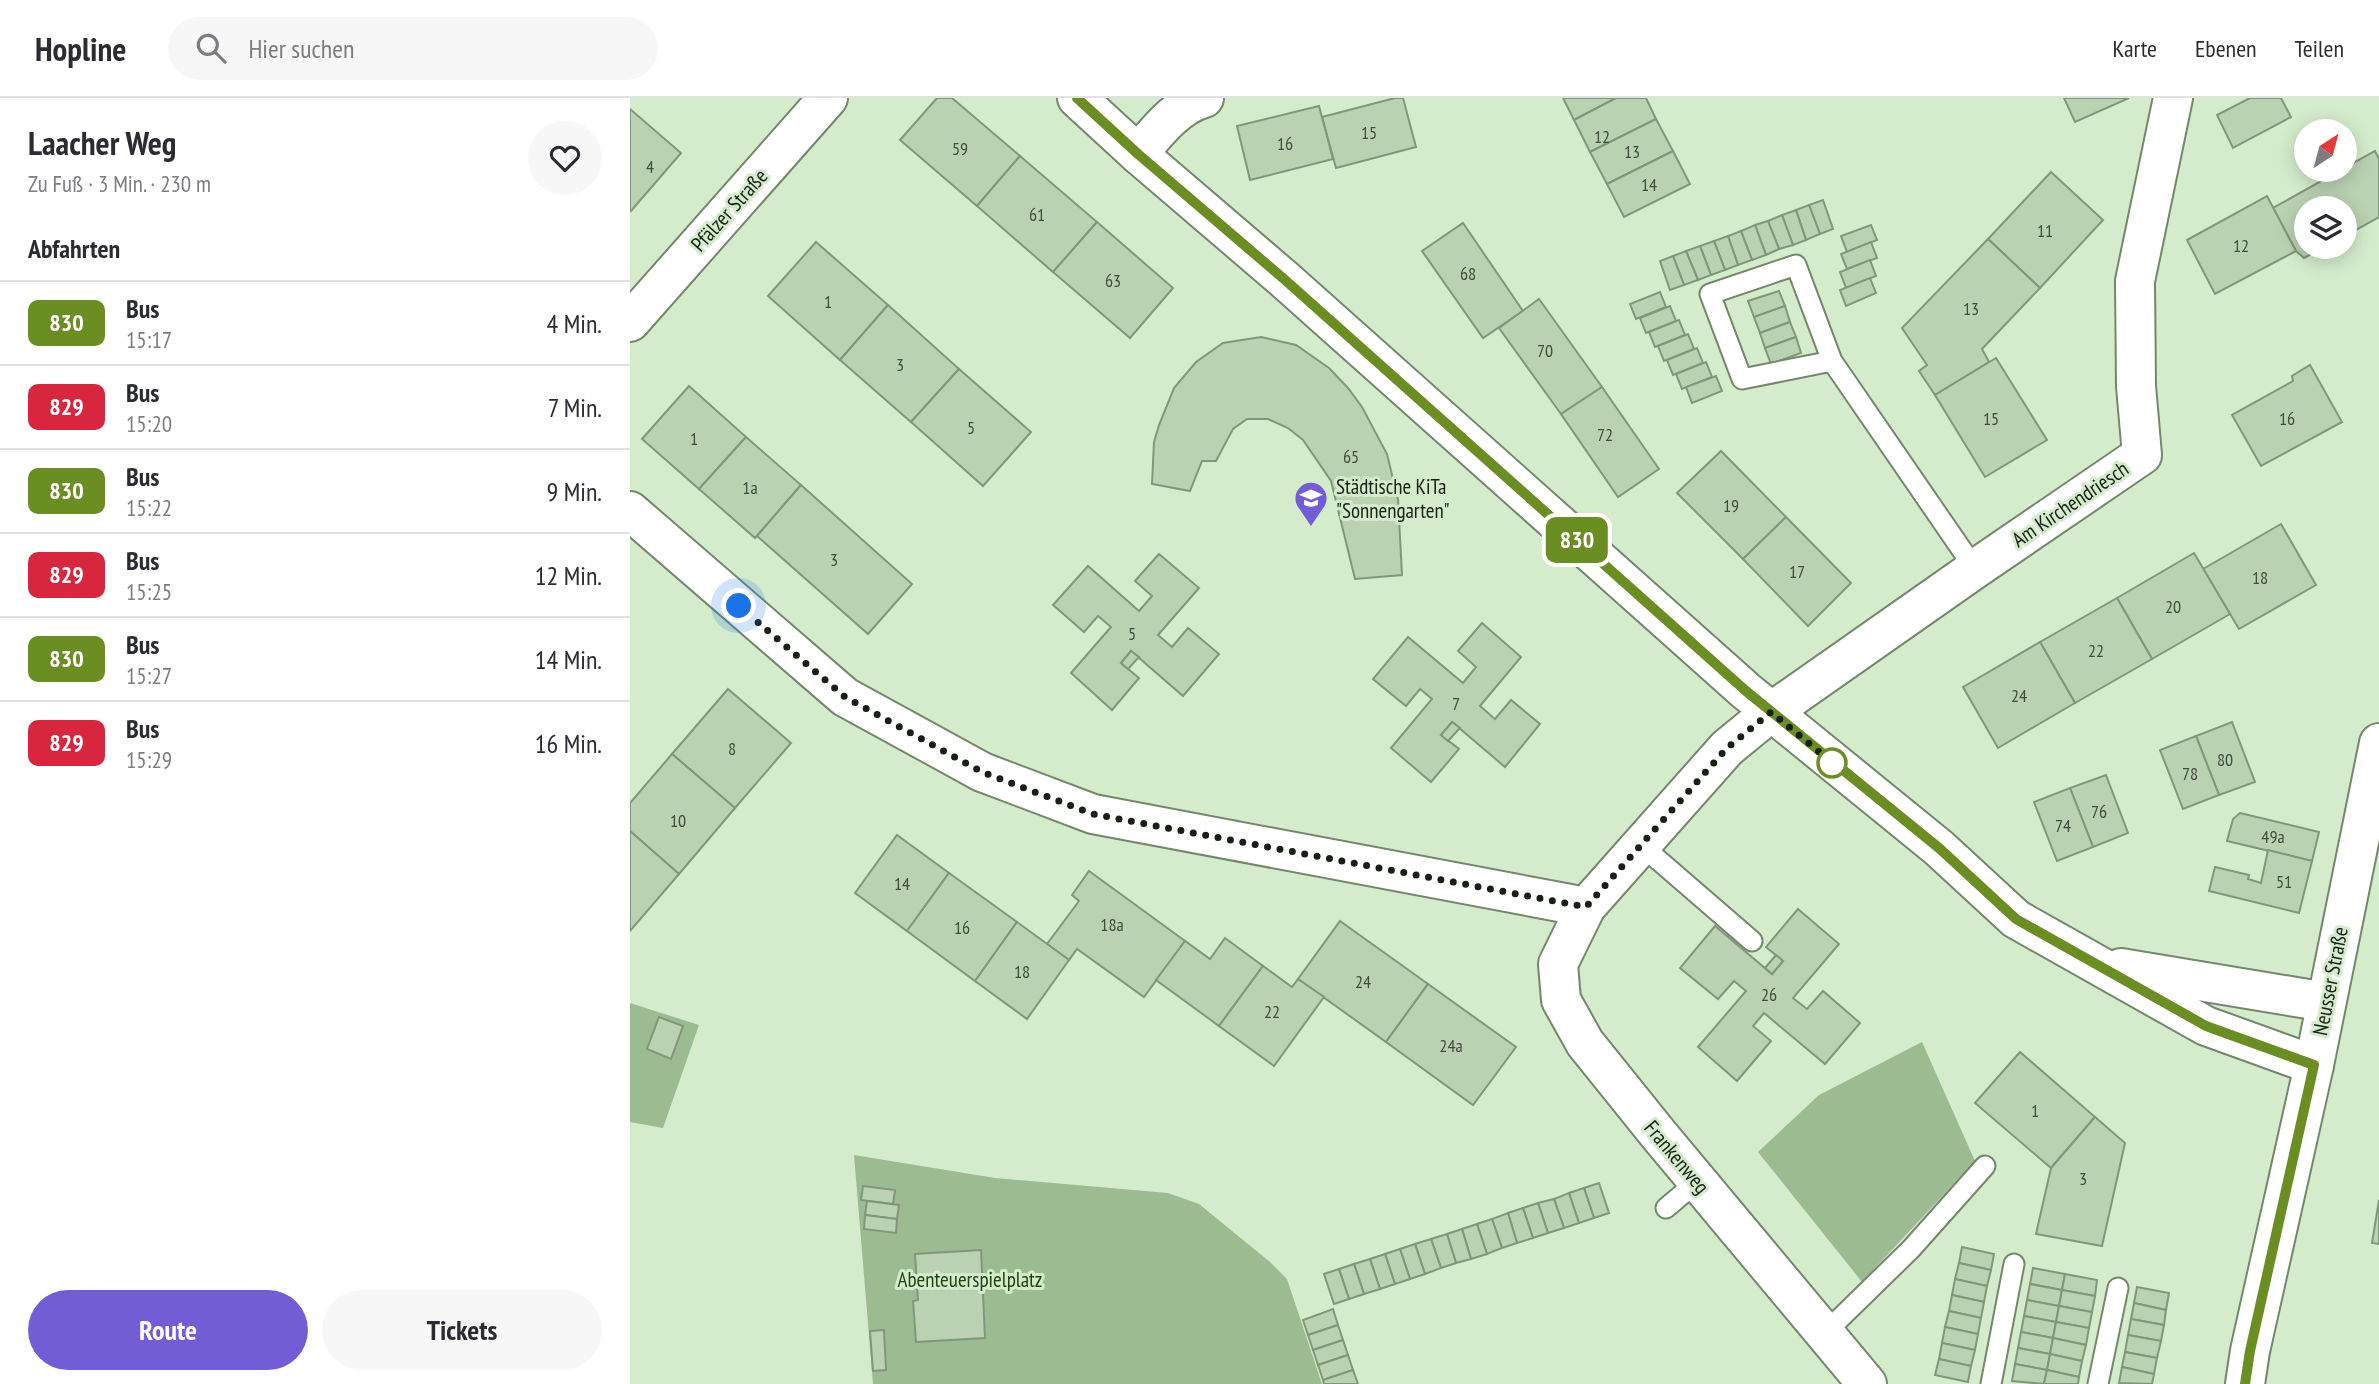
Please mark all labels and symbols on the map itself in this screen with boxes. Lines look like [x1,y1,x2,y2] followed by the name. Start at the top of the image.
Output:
[2294,119,2357,182] north arrow
[1361,121,1377,144] house number: 15
[1594,125,1610,148] house number: 12
[1277,132,1293,155] house number: 16
[952,137,968,160] house number: 59
[1624,140,1640,163] house number: 13
[646,155,654,178] house number: 4
[685,163,773,257] street label: Pfälzer Straße
[1641,173,1657,196] house number: 14
[1029,203,1045,226] house number: 61
[2037,219,2053,242] house number: 11
[2233,234,2249,257] house number: 12
[1460,262,1476,285] house number: 68
[1105,269,1121,292] house number: 63
[824,290,832,313] house number: 1
[1963,297,1979,320] house number: 13
[1537,339,1553,362] house number: 70
[896,353,904,376] house number: 3
[1983,407,1999,430] house number: 15
[2279,407,2295,430] house number: 16
[967,416,975,439] house number: 5
[1597,423,1613,446] house number: 72
[690,427,698,450] house number: 1
[1343,445,1359,468] house number: 65
[2006,455,2134,553] street label: Am Kirchendriesch
[1336,473,1450,524] place label: Städtische KiTa "Sonnengarten"
[742,476,758,499] house number: 1a
[1292,479,1330,528] school or university icon: Städtische KiTa "Sonnengarten"
[1723,494,1739,517] house number: 19
[1537,517,1617,563] line badge: 830
[830,548,838,571] house number: 3
[1789,560,1805,583] house number: 17
[2252,566,2268,589] house number: 18
[721,588,756,623] your location
[2165,595,2181,618] house number: 20
[1128,622,1136,645] house number: 5
[2088,639,2104,662] house number: 22
[2011,684,2027,707] house number: 24
[1452,692,1460,715] house number: 7
[728,737,736,760] house number: 8
[1817,748,1847,778] unlabelled marker
[2217,748,2233,771] house number: 80
[2182,762,2198,785] house number: 78
[2091,800,2107,823] house number: 76
[670,809,686,832] house number: 10
[2055,814,2071,837] house number: 74
[2261,825,2285,848] house number: 49a
[2276,870,2292,893] house number: 51
[894,872,910,895] house number: 14
[1100,913,1124,936] house number: 18a
[954,916,970,939] house number: 16
[2306,924,2354,1038] street label: Neusser Straße
[1014,960,1030,983] house number: 18
[1355,970,1371,993] house number: 24
[1761,983,1777,1006] house number: 26
[1264,1000,1280,1023] house number: 22
[1439,1034,1463,1057] house number: 24a
[2031,1099,2039,1122] house number: 1
[1638,1115,1716,1199] street label: Frankenweg
[2079,1167,2087,1190] house number: 3
[898,1266,1042,1293] park label: Abenteuerspielplatz

